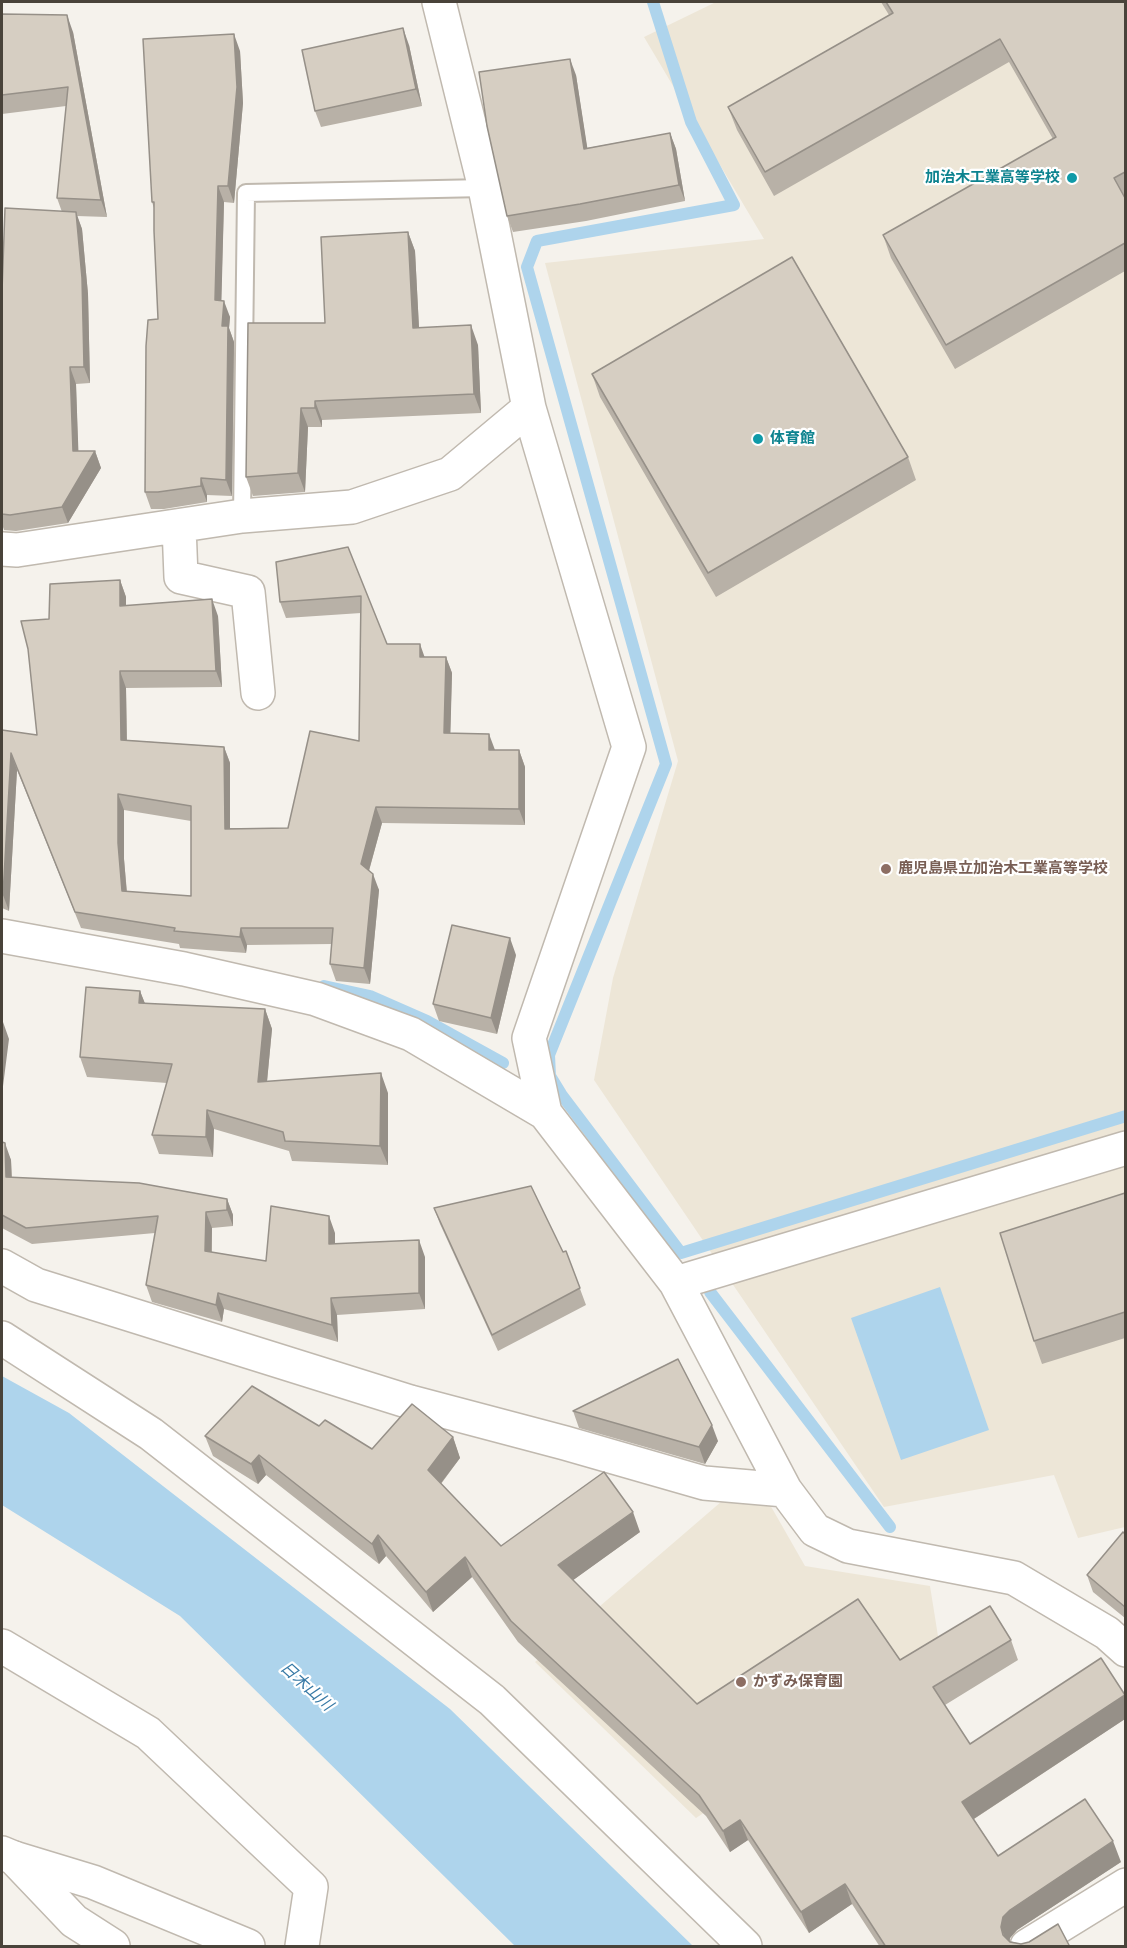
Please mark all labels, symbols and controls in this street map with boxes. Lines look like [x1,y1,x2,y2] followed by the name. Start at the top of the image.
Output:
[925,169,1060,187] place label: 加治木工業高等学校
[1065,171,1079,185] marker: 加治木工業高等学校
[770,430,815,448] place label: 体育館
[751,432,765,446] marker: 体育館
[898,860,1108,878] place label: 鹿児島県立加治木工業高等学校
[879,862,893,876] marker: 鹿児島県立加治木工業高等学校
[276,1658,336,1716] water label: 日木山川
[753,1673,843,1691] place label: かずみ保育園
[734,1675,748,1689] marker: かずみ保育園

